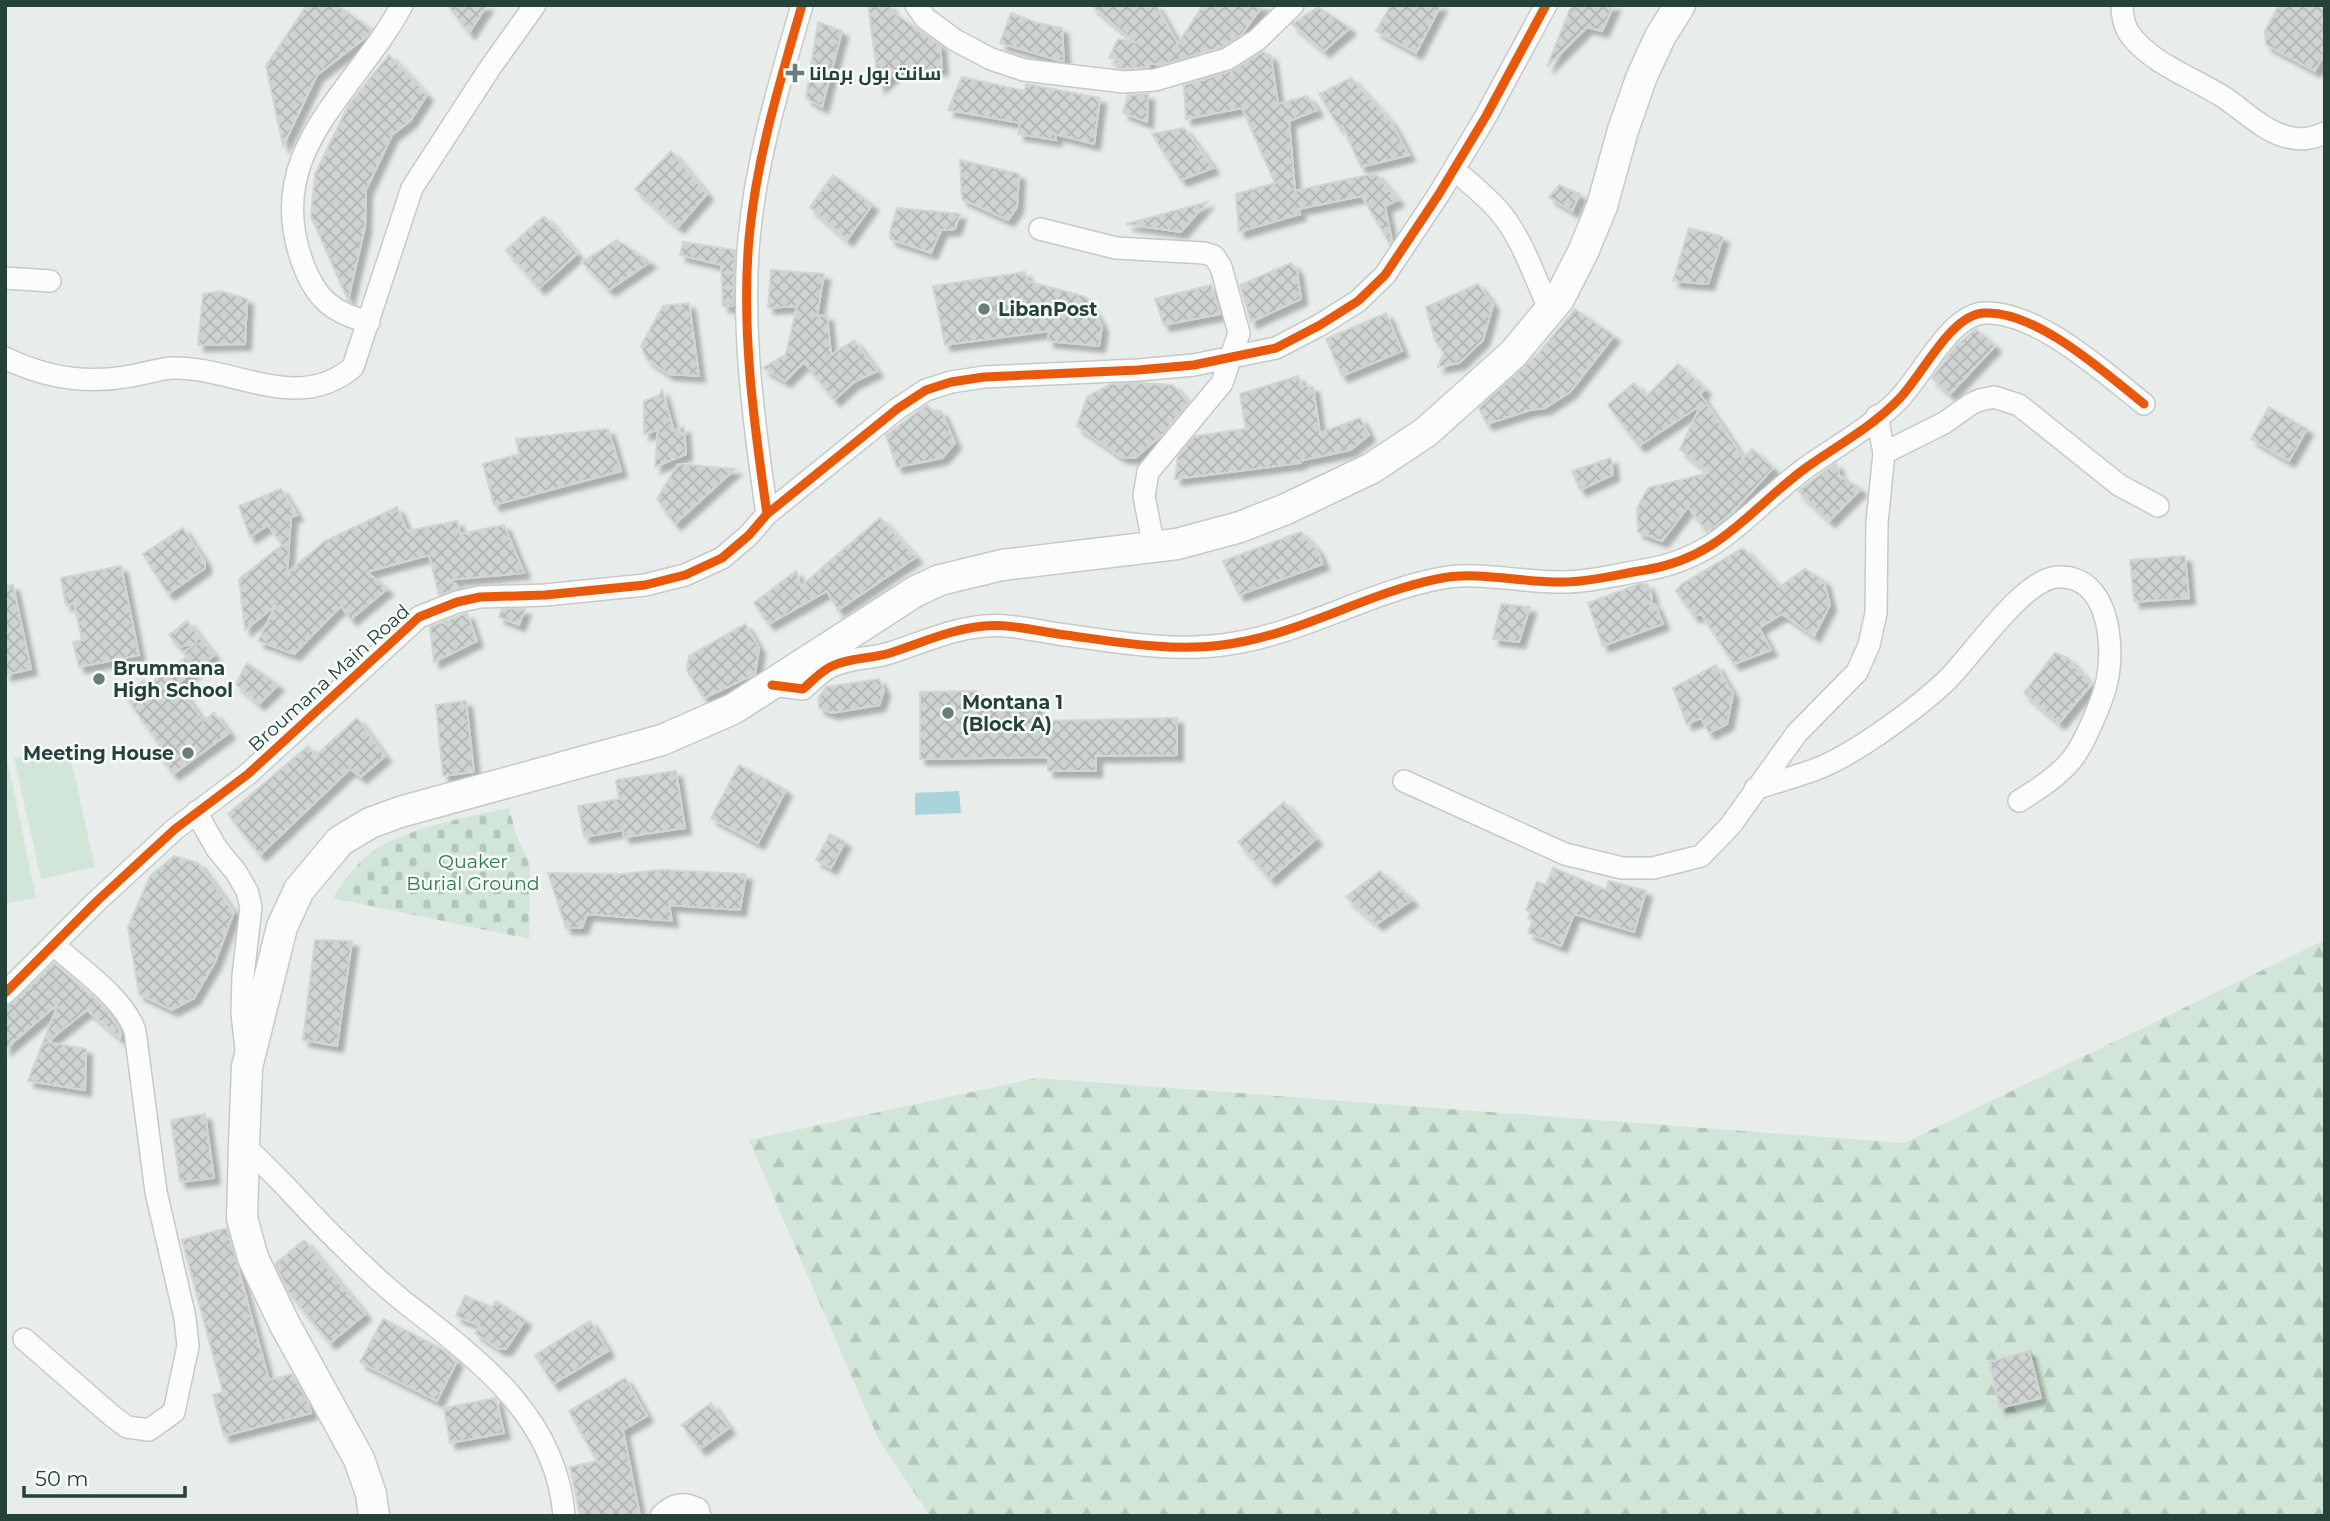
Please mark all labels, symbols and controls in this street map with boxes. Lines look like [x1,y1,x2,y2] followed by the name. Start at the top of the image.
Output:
[809,62,941,86] place label: سانت بول برمانا
[787,65,803,81] marker: سانت بول برمانا
[998,298,1097,321] place label: LibanPost
[976,301,992,317] marker: LibanPost
[244,600,414,756] street label: Broumana Main Road
[113,657,233,702] place label: Brummana High School
[91,671,107,687] marker: Brummana High School
[962,691,1063,736] place label: Montana 1 (Block A)
[940,705,956,721] marker: Montana 1 (Block A)
[23,742,174,765] place label: Meeting House
[180,745,196,761] marker: Meeting House
[406,850,540,895] park label: Quaker Burial Ground
[24,1454,186,1498] scale bar
[35,1466,89,1491] text: 50 m

